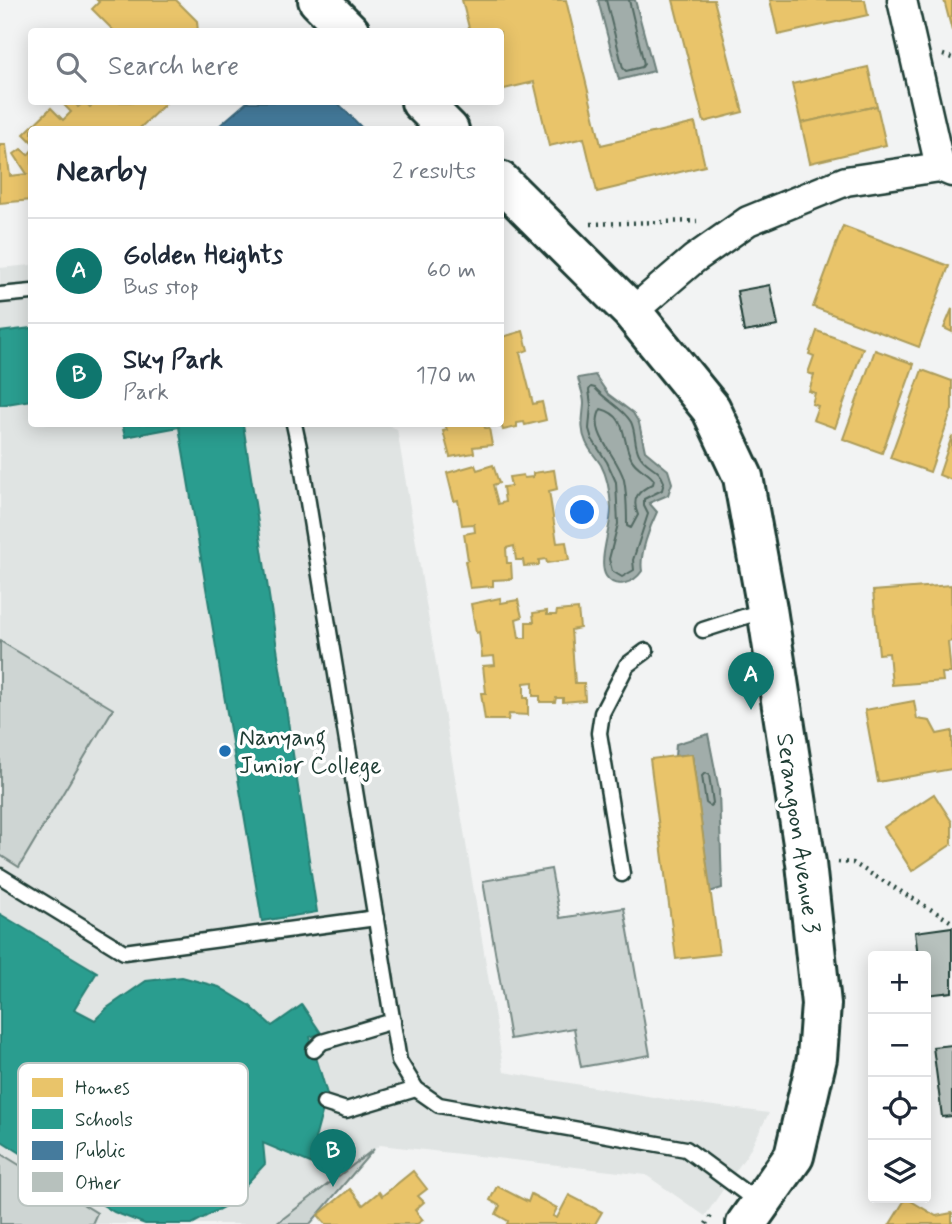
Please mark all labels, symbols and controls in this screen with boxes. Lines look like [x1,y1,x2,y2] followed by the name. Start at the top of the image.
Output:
[28,28,504,105] search box
[52,48,90,86] icon: search
[108,50,239,84] text: Search here
[56,152,147,191] text: Nearby
[392,157,476,187] text: 2 results
[123,239,283,273] text: Golden Heights
[71,256,87,286] text: A
[427,256,476,286] text: 60 m
[123,273,199,303] text: Bus stop
[123,344,223,378] text: Sky Park
[72,361,86,391] text: B
[416,361,476,391] text: 170 m
[123,378,169,408] text: Park
[565,495,599,529] your location
[728,652,774,710] pin: A
[239,723,382,782] place label: Nanyang Junior College
[768,731,827,935] street label: Serangoon Avenue 3
[217,743,233,759] marker: Nanyang Junior College
[868,951,931,1203] map controls
[868,951,931,1014] button: +
[868,1014,931,1077] button: −
[18,1063,248,1206] legend
[75,1076,130,1101] text: Homes
[868,1077,931,1140] button: locate
[75,1108,133,1133] text: Schools
[310,1129,356,1187] pin: B
[75,1139,126,1164] text: Public
[868,1140,931,1203] button: layers
[75,1171,121,1196] text: Other

